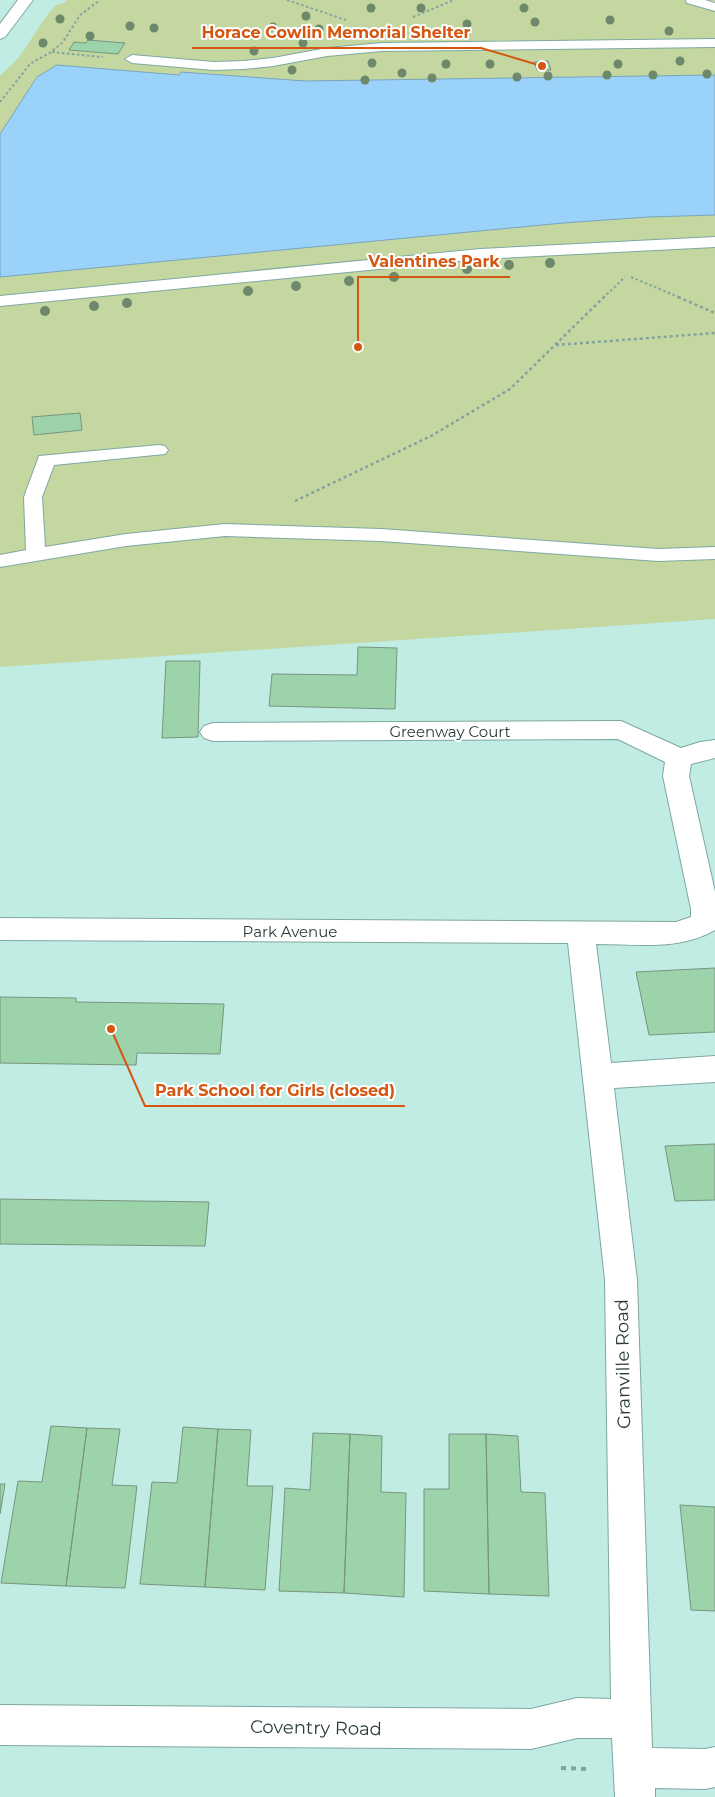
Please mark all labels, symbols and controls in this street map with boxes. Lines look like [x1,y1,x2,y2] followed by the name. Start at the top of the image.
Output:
[192,17,481,48] callout: Horace Cowlin Memorial Shelter
[202,23,471,42] text: Horace Cowlin Memorial Shelter
[358,246,510,277] callout: Valentines Park
[367,252,500,271] text: Valentines Park
[389,722,511,741] street label: Greenway Court
[243,922,337,941] street label: Park Avenue
[145,1075,405,1106] callout: Park School for Girls (closed)
[155,1081,395,1100] text: Park School for Girls (closed)
[611,1299,635,1429] street label: Granville Road
[250,1716,382,1740] street label: Coventry Road

